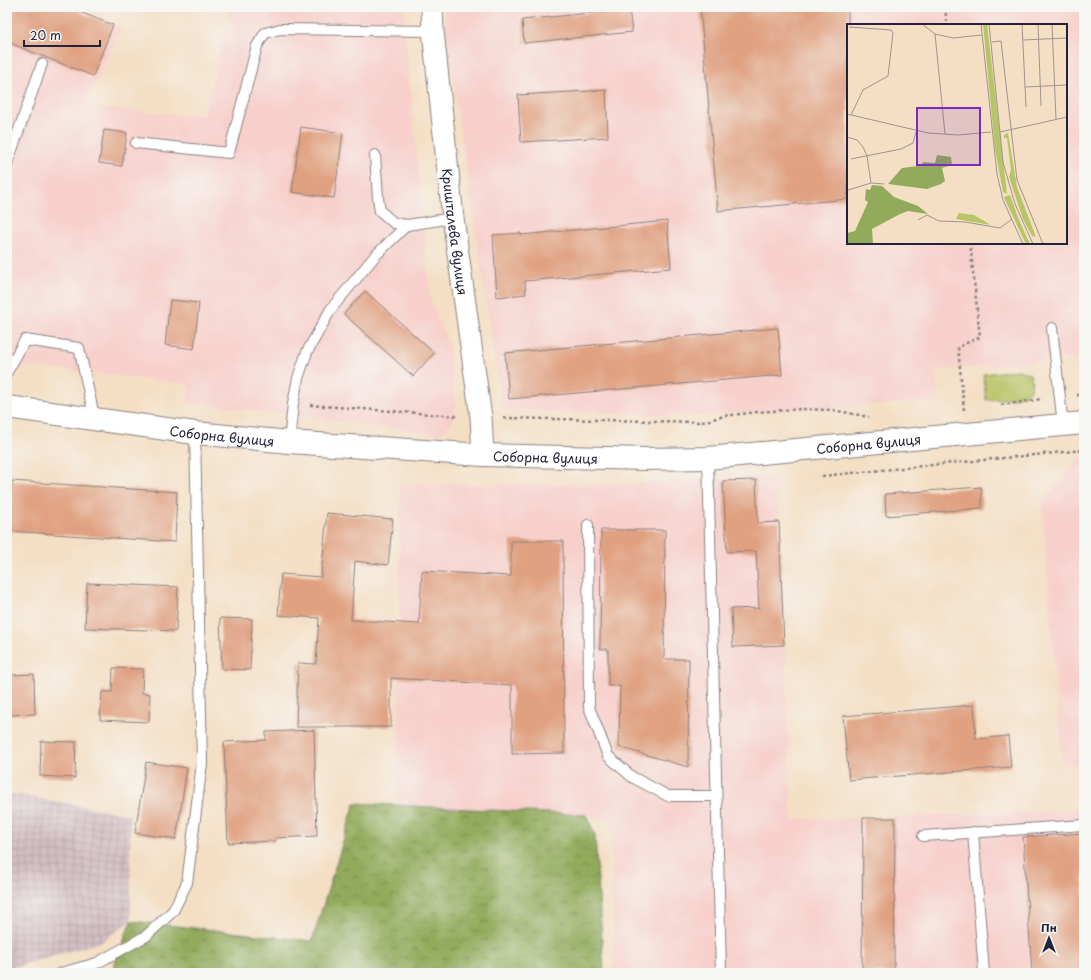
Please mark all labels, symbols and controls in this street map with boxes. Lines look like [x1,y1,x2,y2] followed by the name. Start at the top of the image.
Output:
[24,22,100,48] scale bar
[847,24,1067,244] inset map
[30,26,61,44] text: 20 m
[438,167,473,296] street label: Кришталева вулиця
[169,420,275,450] street label: Соборна вулиця
[815,429,922,457] street label: Соборна вулиця
[493,446,598,467] street label: Соборна вулиця
[1029,918,1069,958] north arrow
[1041,919,1057,936] text: Пн

